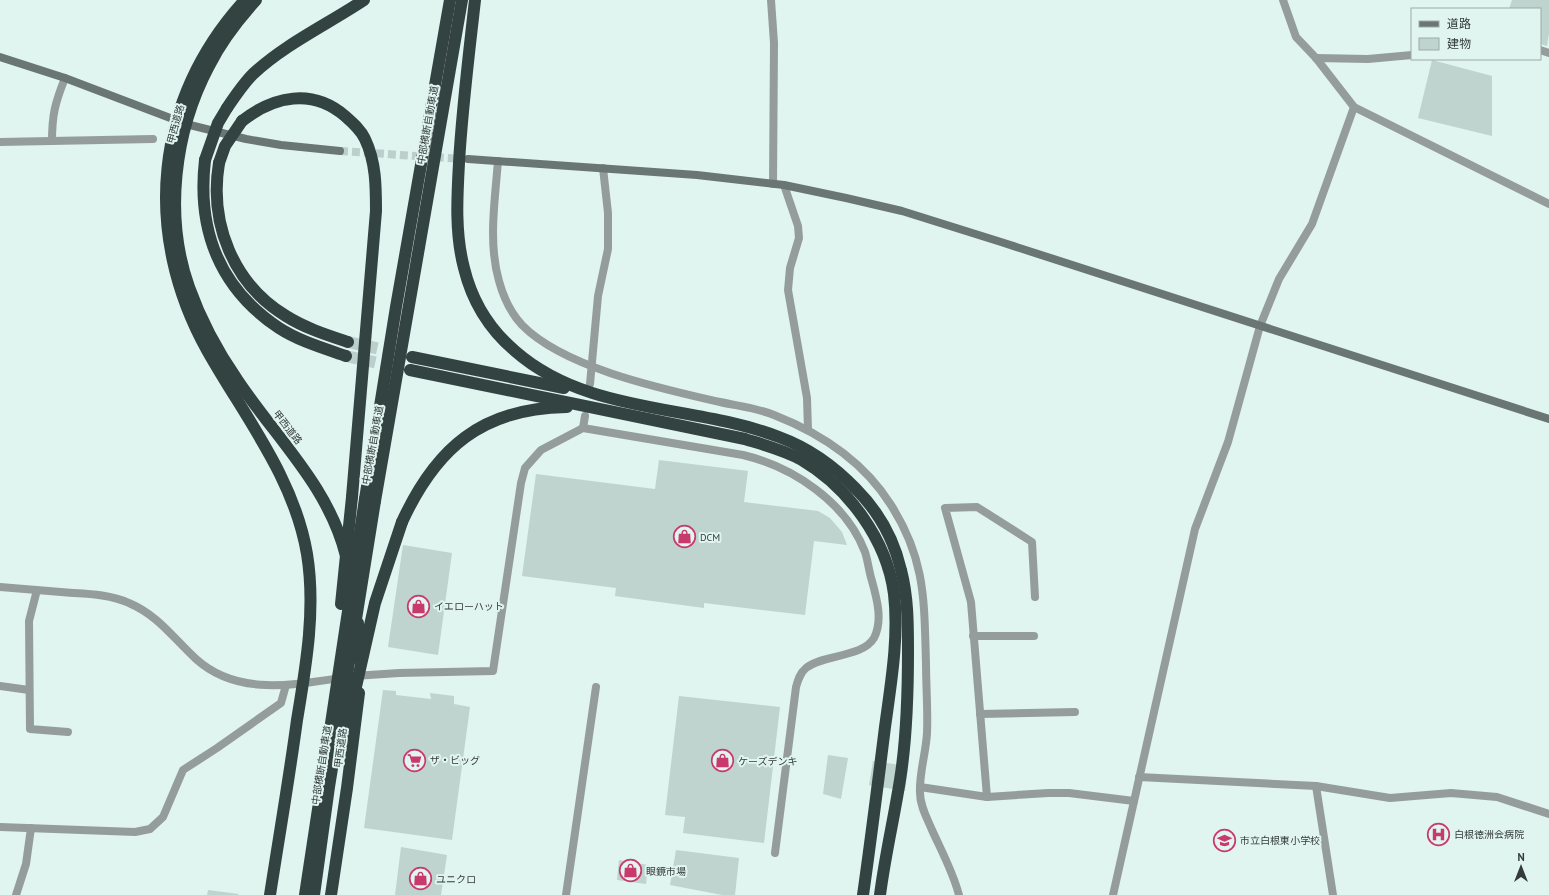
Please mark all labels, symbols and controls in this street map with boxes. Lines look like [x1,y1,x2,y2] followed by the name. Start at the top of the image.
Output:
[1411,8,1541,60] legend
[1447,16,1471,31] text: 道路
[1447,36,1471,51] text: 建物
[414,85,441,166] street label: 中部横断自動車道
[164,103,187,145] street label: 甲西道路
[359,405,386,486] street label: 中部横断自動車道
[270,408,305,447] street label: 甲西道路
[672,524,698,550] shop icon: DCM
[700,531,720,544] place label: DCM
[405,593,431,619] shop icon: イエローハット
[434,600,504,613] place label: イエローハット
[309,725,334,806] street label: 中部横断自動車道
[332,727,349,769] street label: 甲西道路
[402,747,428,773] supermarket icon: ザ・ビッグ
[709,748,735,774] shop icon: ケーズデンキ
[430,754,480,767] place label: ザ・ビッグ
[738,755,798,768] place label: ケーズデンキ
[1426,821,1452,847] hospital icon: 白根徳洲会病院
[1211,827,1237,853] school or university icon: 市立白根東小学校
[1454,828,1524,841] place label: 白根徳洲会病院
[1240,834,1320,847] place label: 市立白根東小学校
[1501,847,1541,887] north arrow
[1517,850,1525,864] text: N
[618,858,644,884] shop icon: 眼鏡市場
[646,865,686,878] place label: 眼鏡市場
[407,866,433,892] shop icon: ユニクロ
[436,873,476,886] place label: ユニクロ

